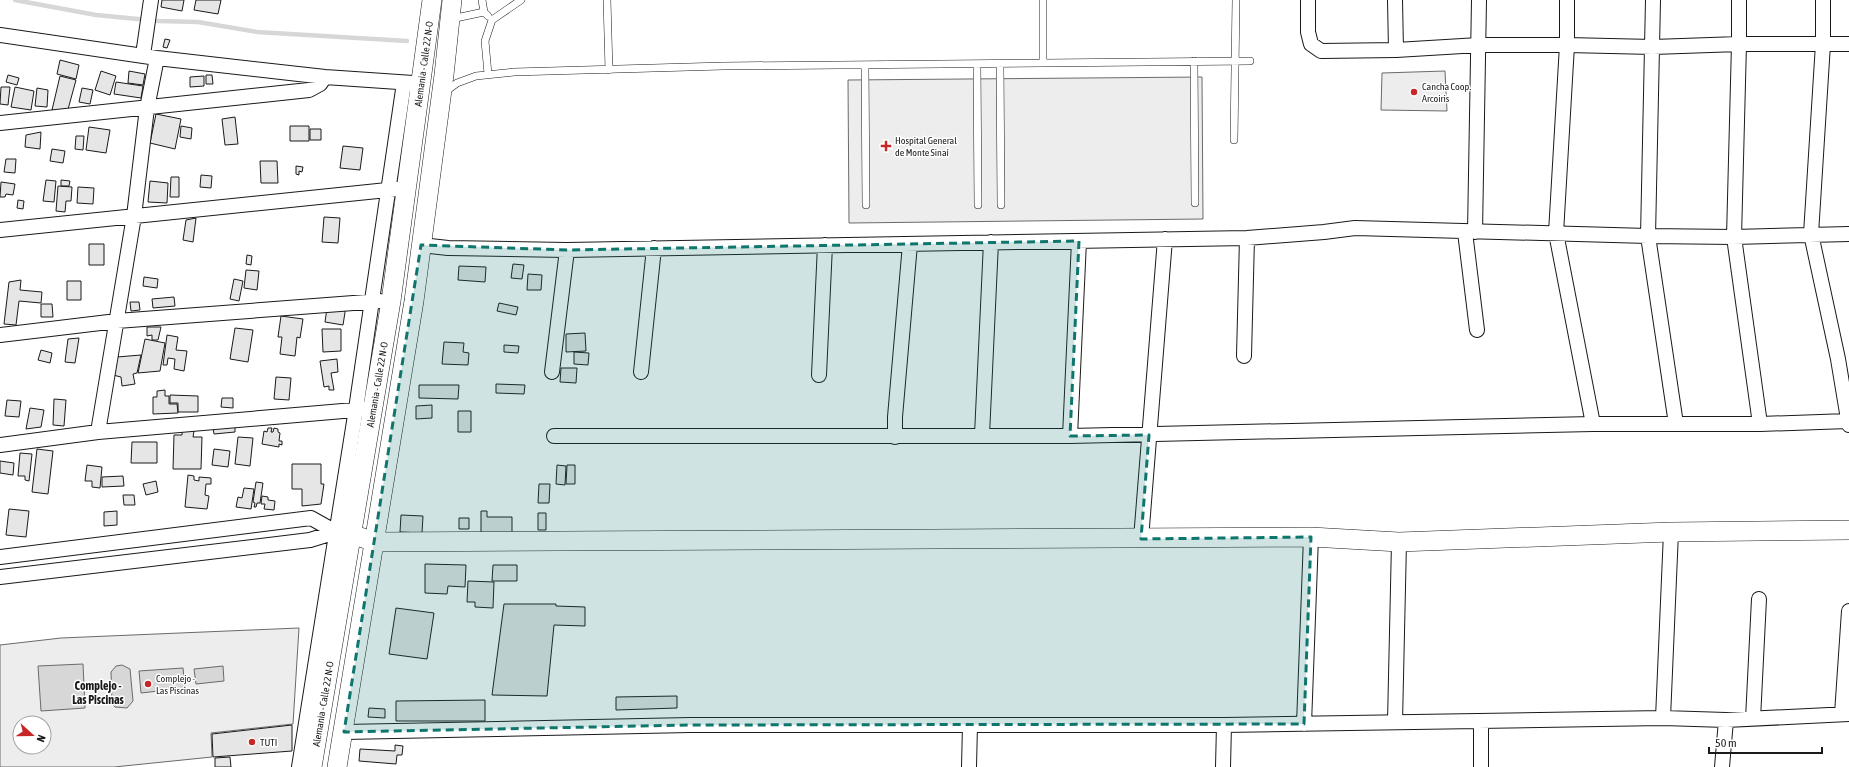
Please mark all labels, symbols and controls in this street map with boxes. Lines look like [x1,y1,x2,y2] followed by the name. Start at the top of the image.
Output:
[412,20,435,107] street label: Alemania - Calle 22 N-O
[1422,81,1471,104] place label: Cancha Coop. Arcoiris
[1409,87,1419,97] marker: Cancha Coop. Arcoiris
[895,135,957,158] place label: Hospital General de Monte Sinaí
[880,140,892,152] marker: Hospital General de Monte Sinaí
[364,341,390,428] street label: Alemania - Calle 22 N-O
[310,660,335,747] street label: Alemania - Calle 22 N-O
[156,673,199,696] place label: Complejo - Las Piscinas
[72,679,125,707] district label: Complejo - Las Piscinas
[143,679,153,689] marker: Complejo - Las Piscinas
[12,715,52,755] north arrow
[1709,729,1822,755] scale bar
[35,733,48,744] text: N
[1715,736,1737,750] text: 50 m
[247,737,257,747] marker: TUTI
[260,737,277,748] place label: TUTI

